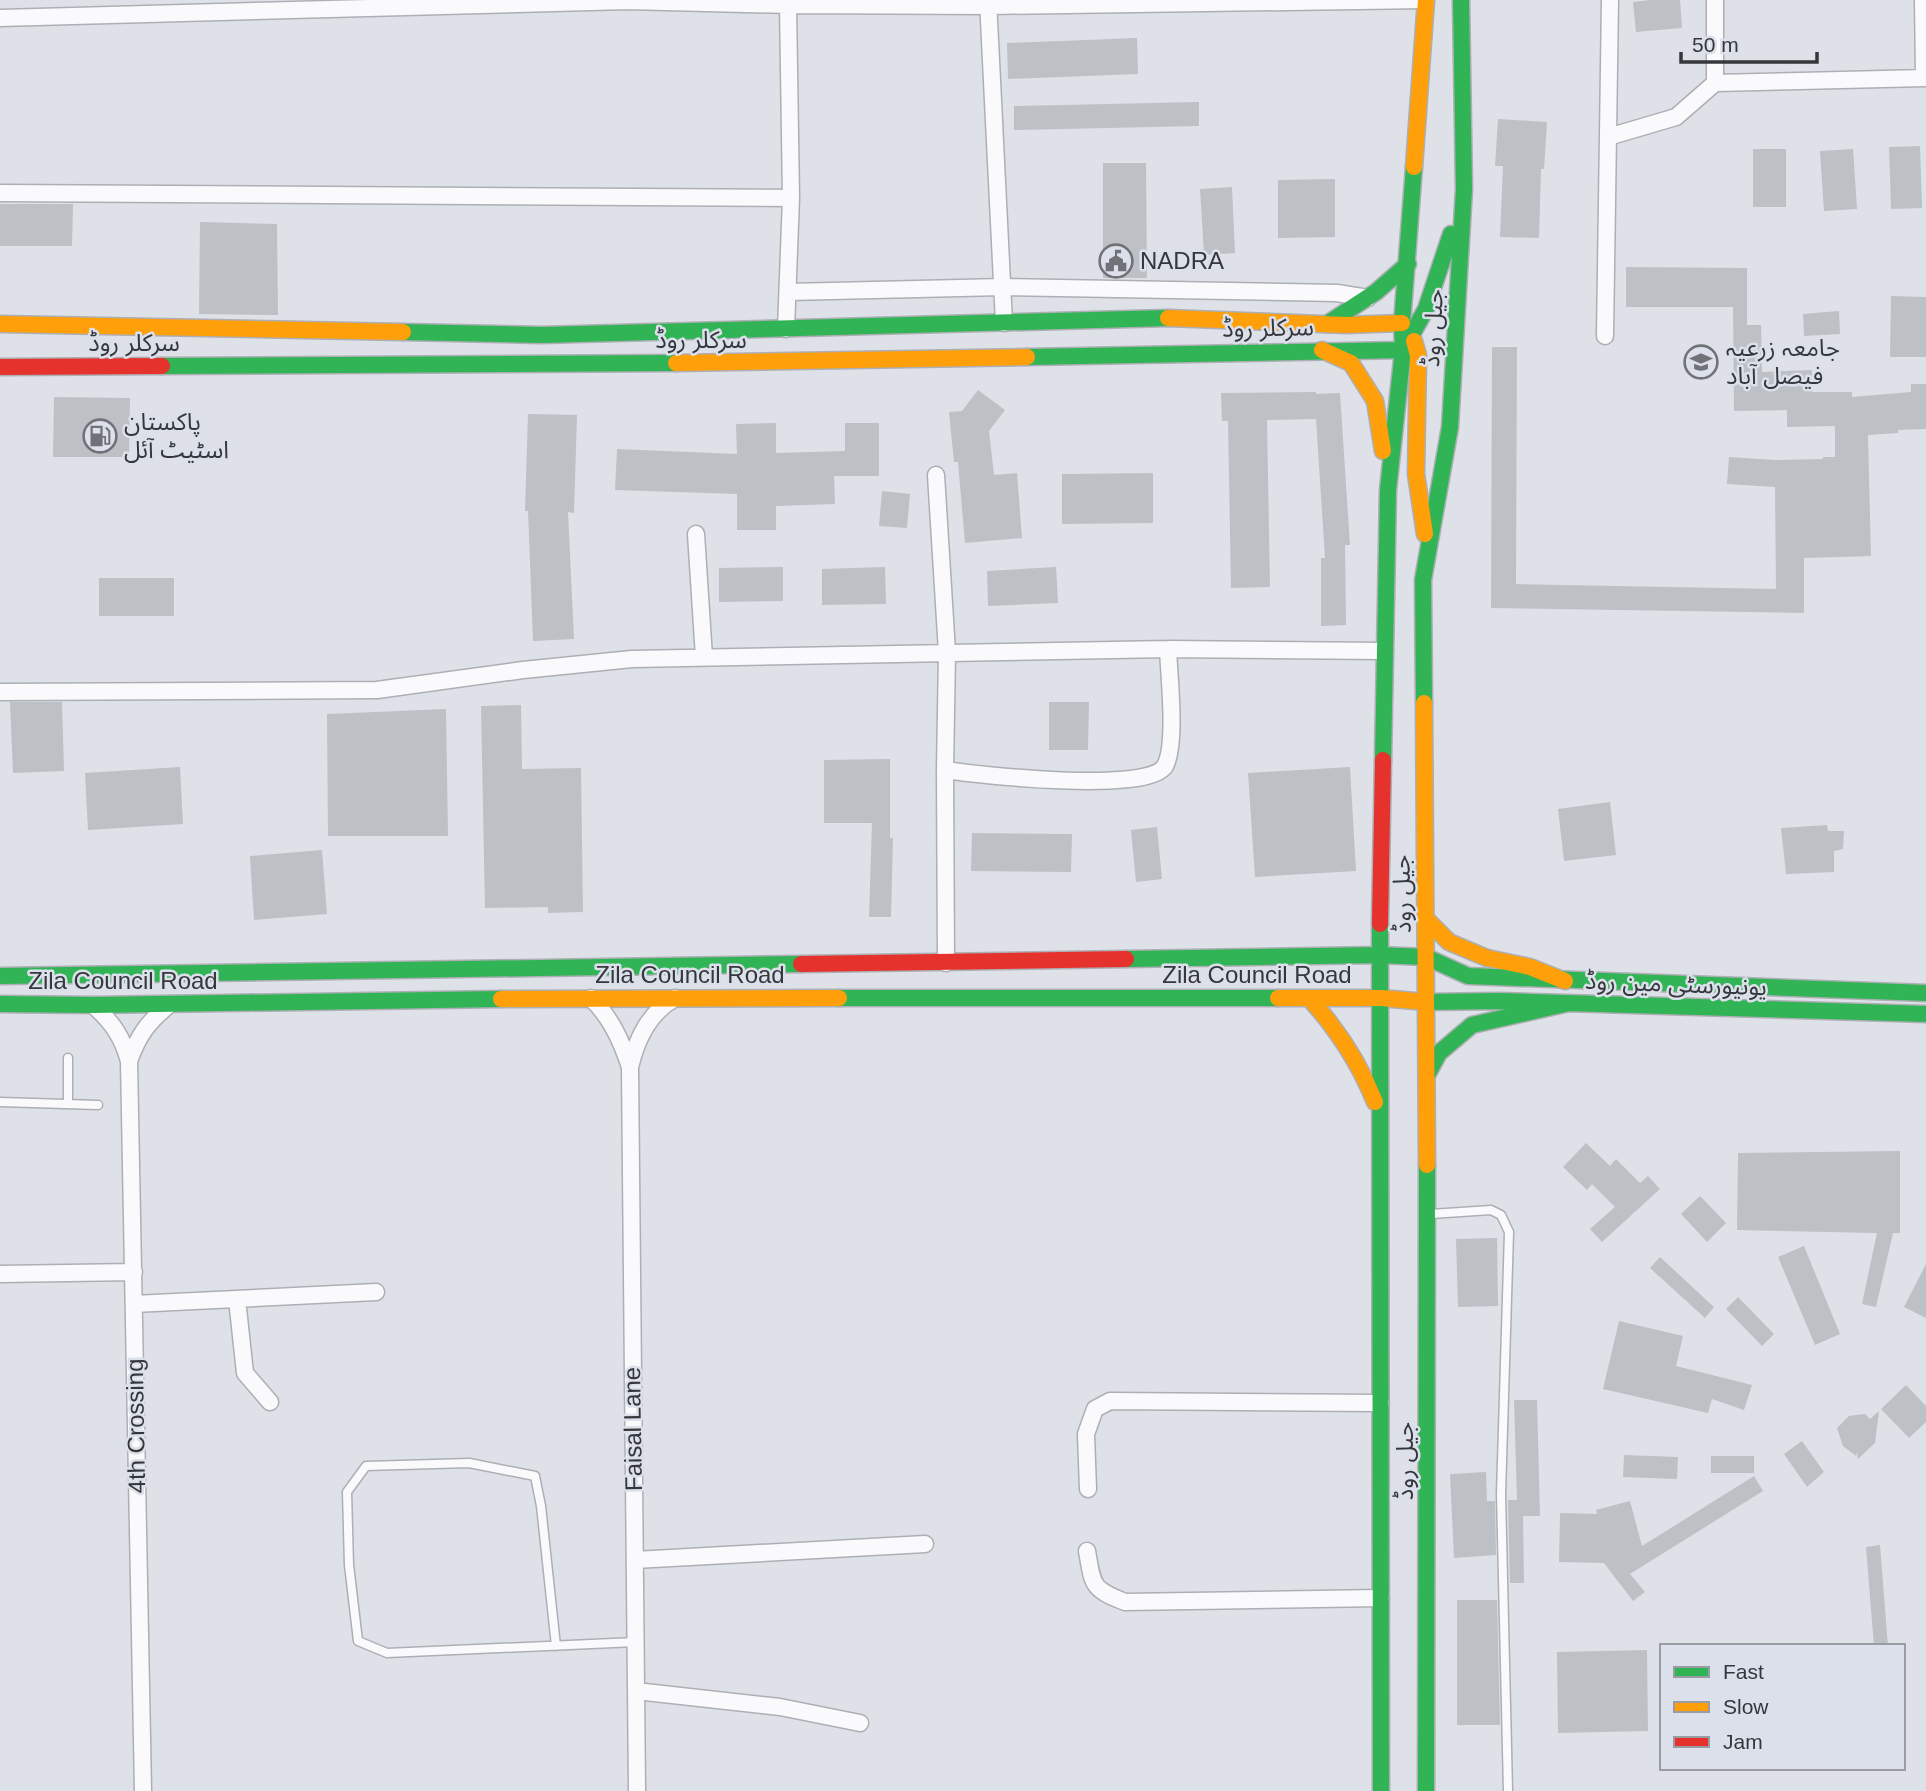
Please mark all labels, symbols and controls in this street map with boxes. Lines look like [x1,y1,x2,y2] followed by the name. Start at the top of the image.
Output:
[1681,21,1818,65] scale bar
[1692,33,1739,56] text: 50 m
[1097,242,1135,280] public building icon: NADRA
[1140,247,1224,274] place label: NADRA
[1417,288,1449,368] street label: جیل روڈ
[1222,313,1314,343] street label: سرکلر روڈ
[655,326,747,354] street label: سرکلر روڈ
[88,329,180,357] street label: سرکلر روڈ
[1726,334,1840,389] place label: جامعہ زرعیہ فیصل آباد
[1682,343,1720,381] school or university icon: جامعہ زرعیہ فیصل آباد
[124,408,229,463] place label: پاکستان اسٹیٹ آئل
[81,417,119,455] fuel station icon: پاکستان اسٹیٹ آئل
[1387,855,1417,933] street label: جیل روڈ
[595,961,785,988] street label: Zila Council Road
[1162,961,1352,988] street label: Zila Council Road
[28,967,218,994] street label: Zila Council Road
[1584,967,1768,1001] street label: یونیورسٹی مین روڈ
[121,1358,150,1494] street label: 4th Crossing
[618,1367,647,1491] street label: Faisal Lane
[1391,1422,1419,1500] street label: جیل روڈ
[1660,1644,1905,1770] legend
[1723,1660,1764,1683] text: Fast
[1723,1695,1769,1718] text: Slow
[1723,1730,1763,1753] text: Jam

